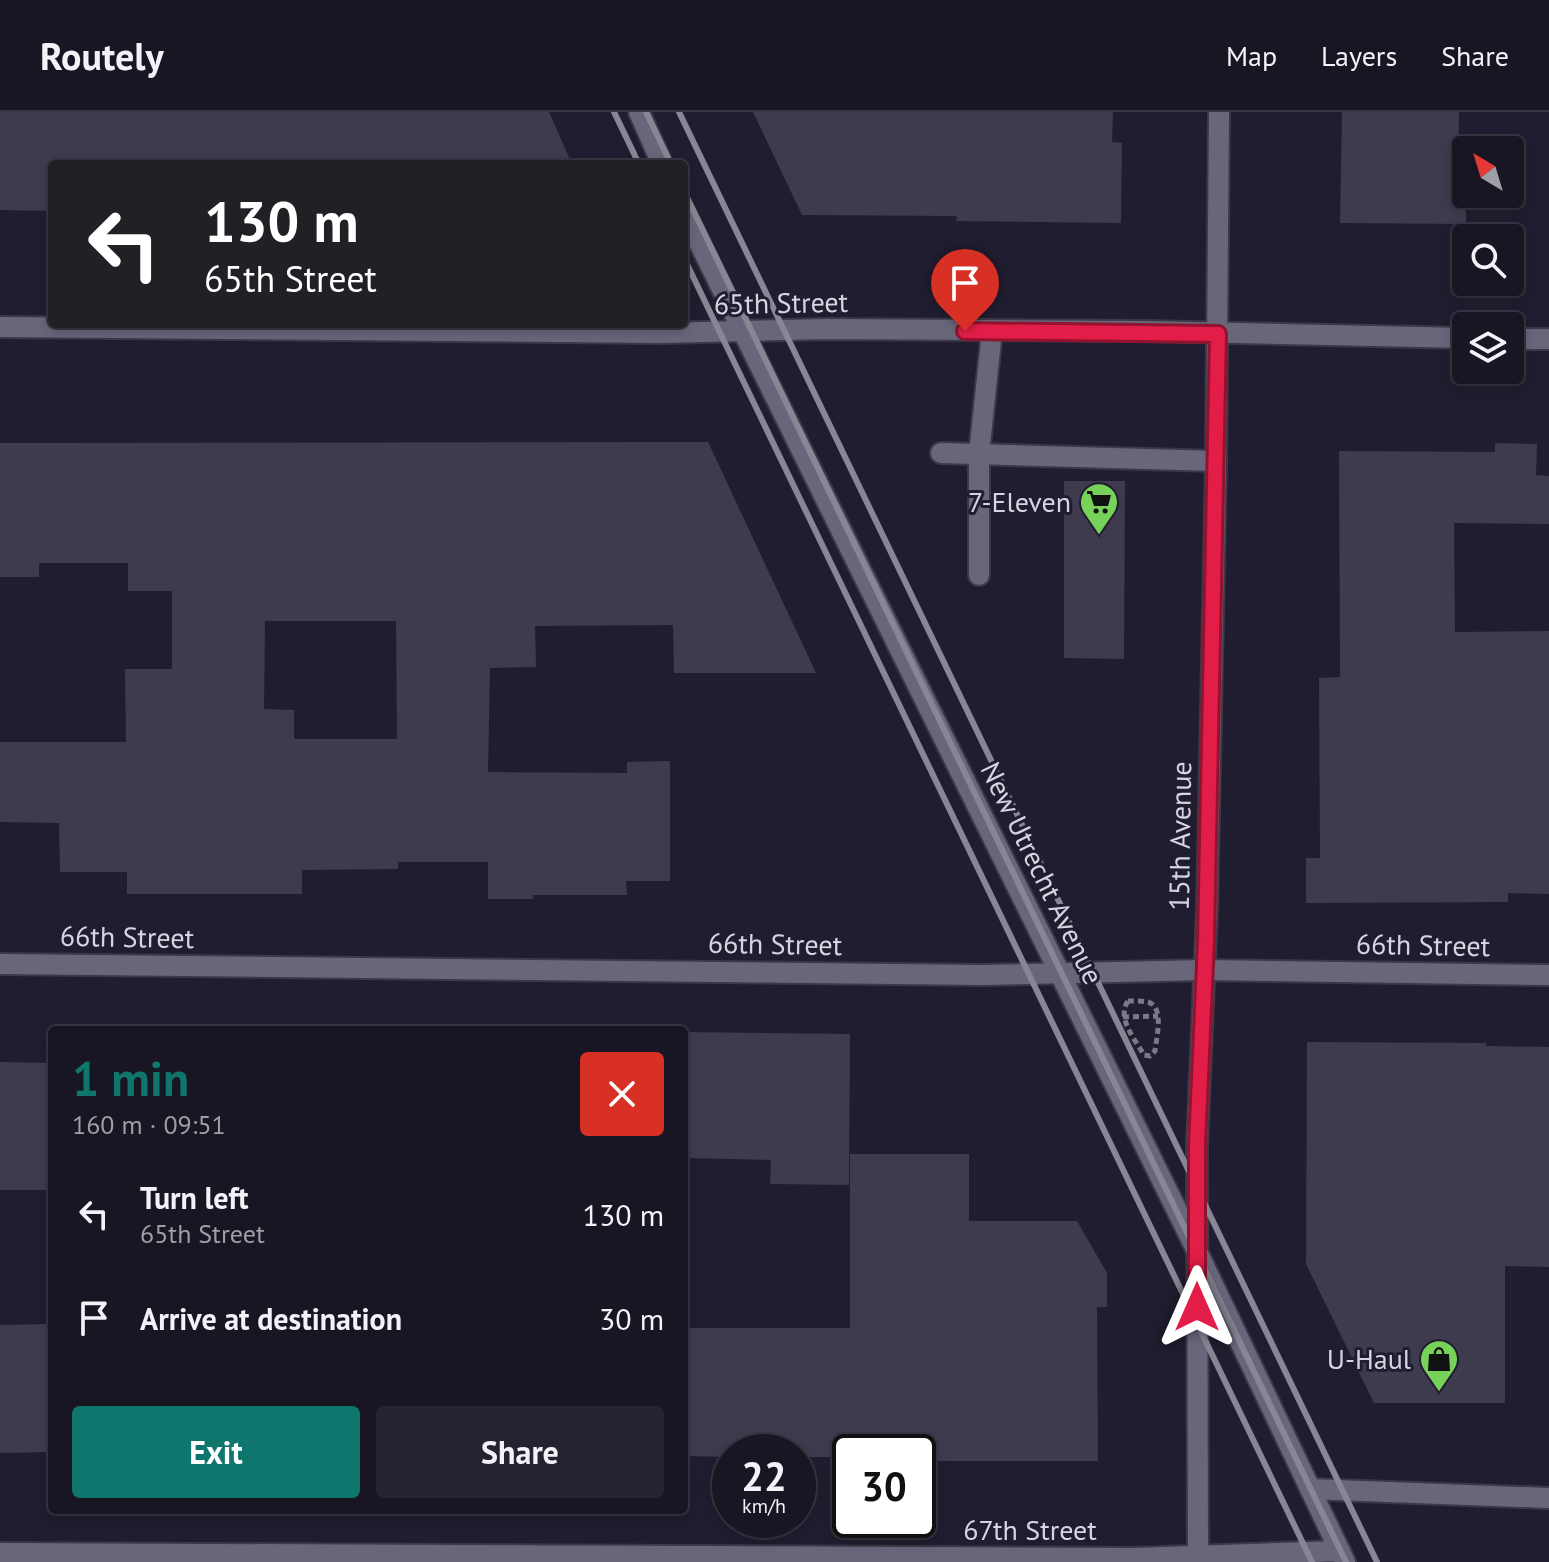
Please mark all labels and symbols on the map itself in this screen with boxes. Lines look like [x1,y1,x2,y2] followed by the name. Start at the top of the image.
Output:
[1452,136,1524,208] north arrow
[931,249,999,331] pin
[714,283,849,322] street label: 65th Street
[1078,481,1120,536] supermarket icon: 7-Eleven
[968,483,1071,520] place label: 7-Eleven
[973,756,1112,990] street label: New Utrecht Avenue
[1160,761,1199,911] street label: 15th Avenue
[60,917,195,956] street label: 66th Street
[708,924,843,963] street label: 66th Street
[1356,925,1491,964] street label: 66th Street
[1155,1265,1239,1349] position arrow
[1418,1338,1460,1393] shop icon: U-Haul
[1327,1340,1411,1377] place label: U-Haul
[832,1434,936,1538] speed limit sign: 30
[963,1511,1097,1548] street label: 67th Street

